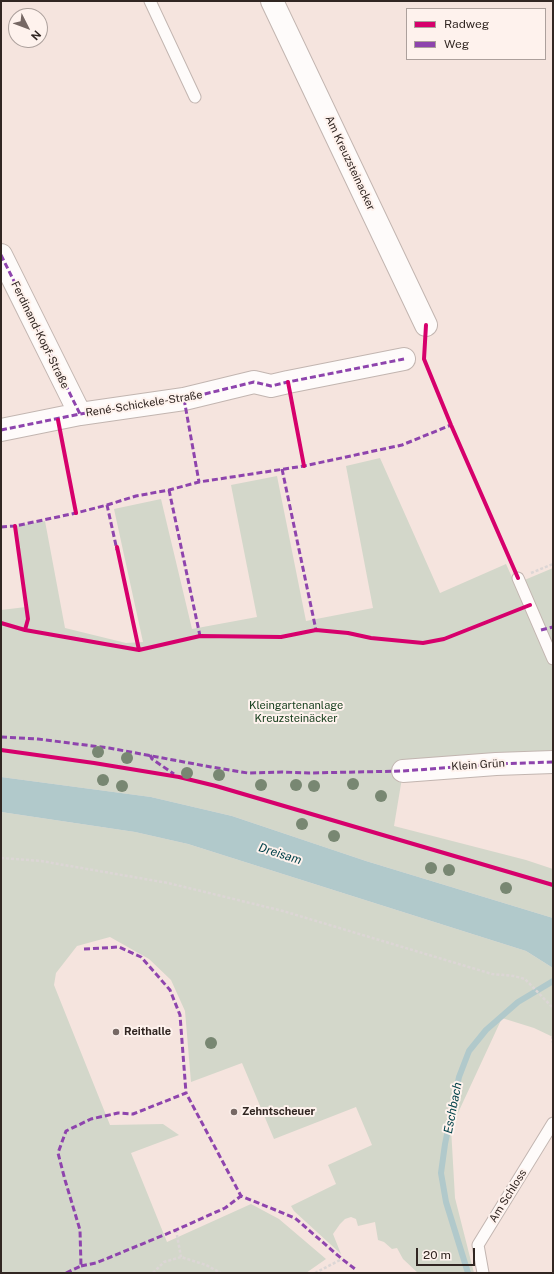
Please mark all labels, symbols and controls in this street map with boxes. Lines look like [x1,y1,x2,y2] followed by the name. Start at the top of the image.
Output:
[8,8,48,48] north arrow
[406,8,546,60] legend
[444,17,489,31] text: Radweg
[29,28,44,43] text: N
[444,37,469,51] text: Weg
[322,114,378,212] street label: Am Kreuzsteinacker
[8,279,72,391] street label: Ferdinand-Kopf-Straße
[85,388,203,420] street label: René-Schickele-Straße
[249,699,343,725] park label: Kleingartenanlage Kreuzsteinäcker
[451,757,505,773] street label: Klein Grün
[257,840,303,868] water label: Dreisam
[124,1025,171,1039] place label: Reithalle
[111,1027,121,1037] marker: Reithalle
[441,1081,465,1135] water label: Eschbach
[242,1105,315,1119] place label: Zehntscheuer
[229,1107,239,1117] marker: Zehntscheuer
[487,1167,529,1225] street label: Am Schloss
[418,1240,477,1266] scale bar
[423,1248,451,1262] text: 20 m

